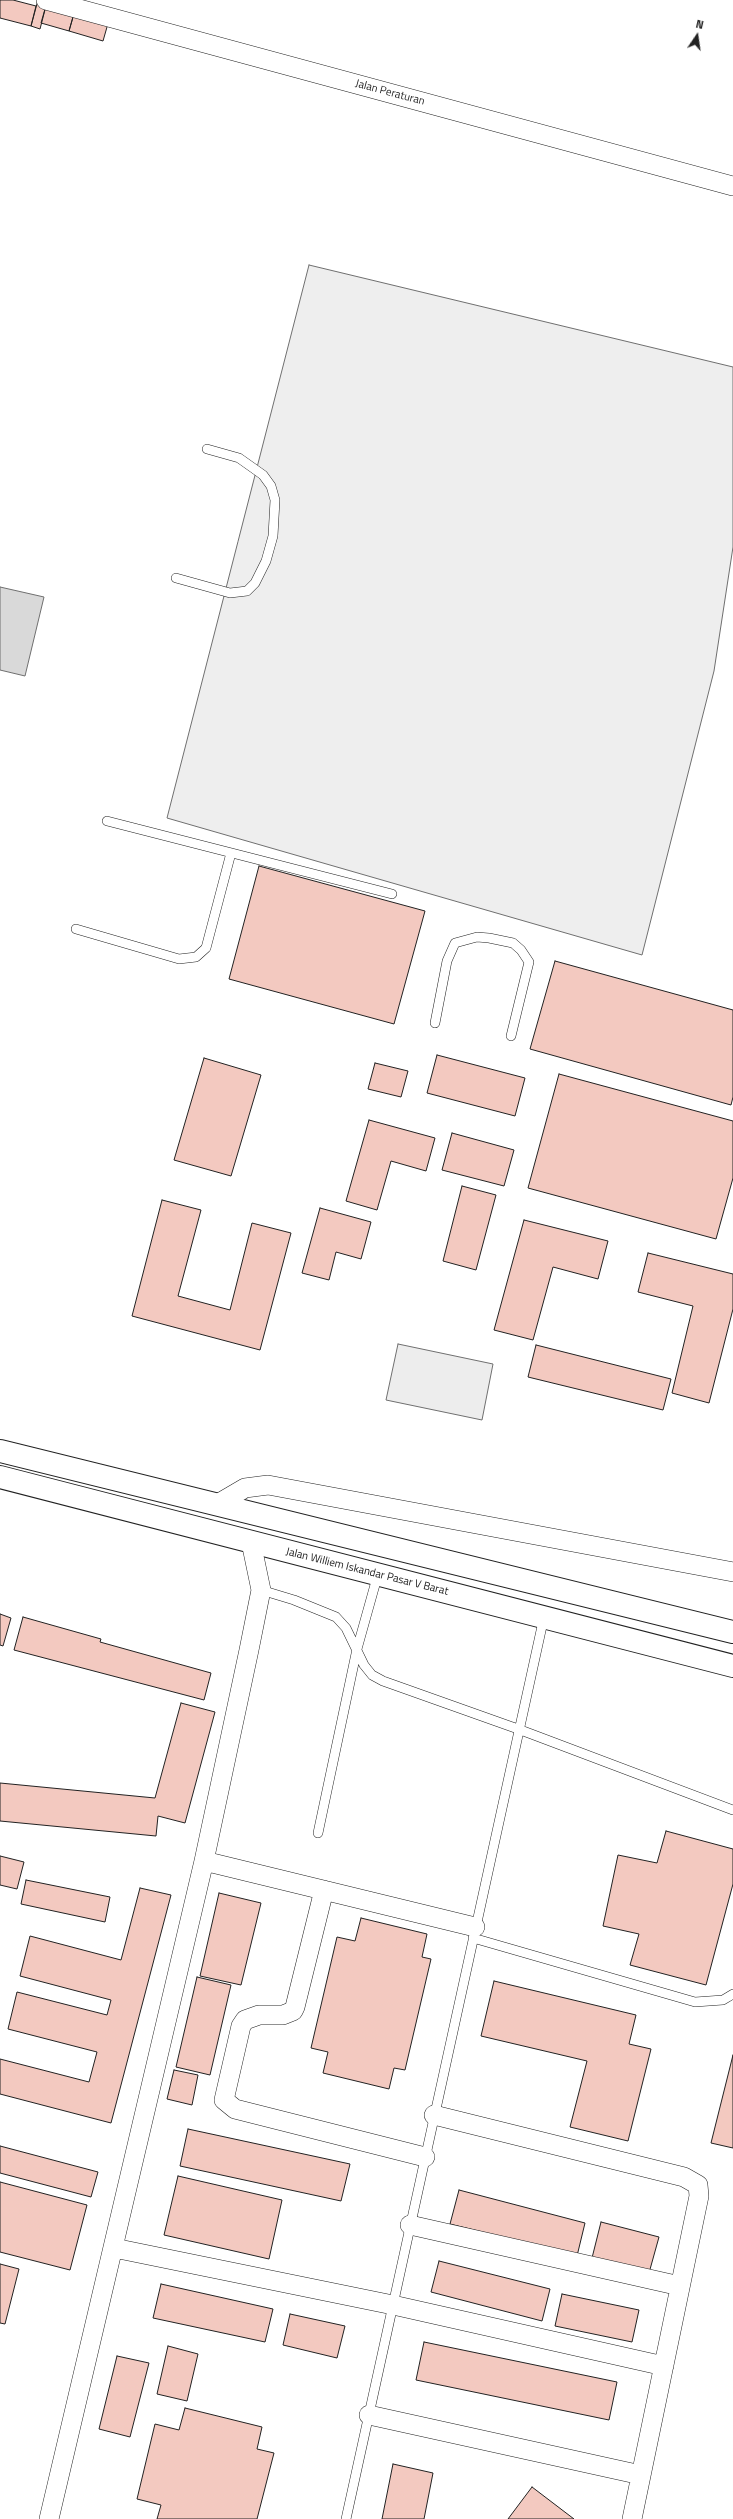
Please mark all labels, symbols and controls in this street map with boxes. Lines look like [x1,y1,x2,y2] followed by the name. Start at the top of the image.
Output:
[677,16,717,56] north arrow
[694,16,705,33] text: N
[354,77,426,109] street label: Jalan Peraturan
[284,1545,450,1599] street label: Jalan Williem Iskandar Pasar V Barat

